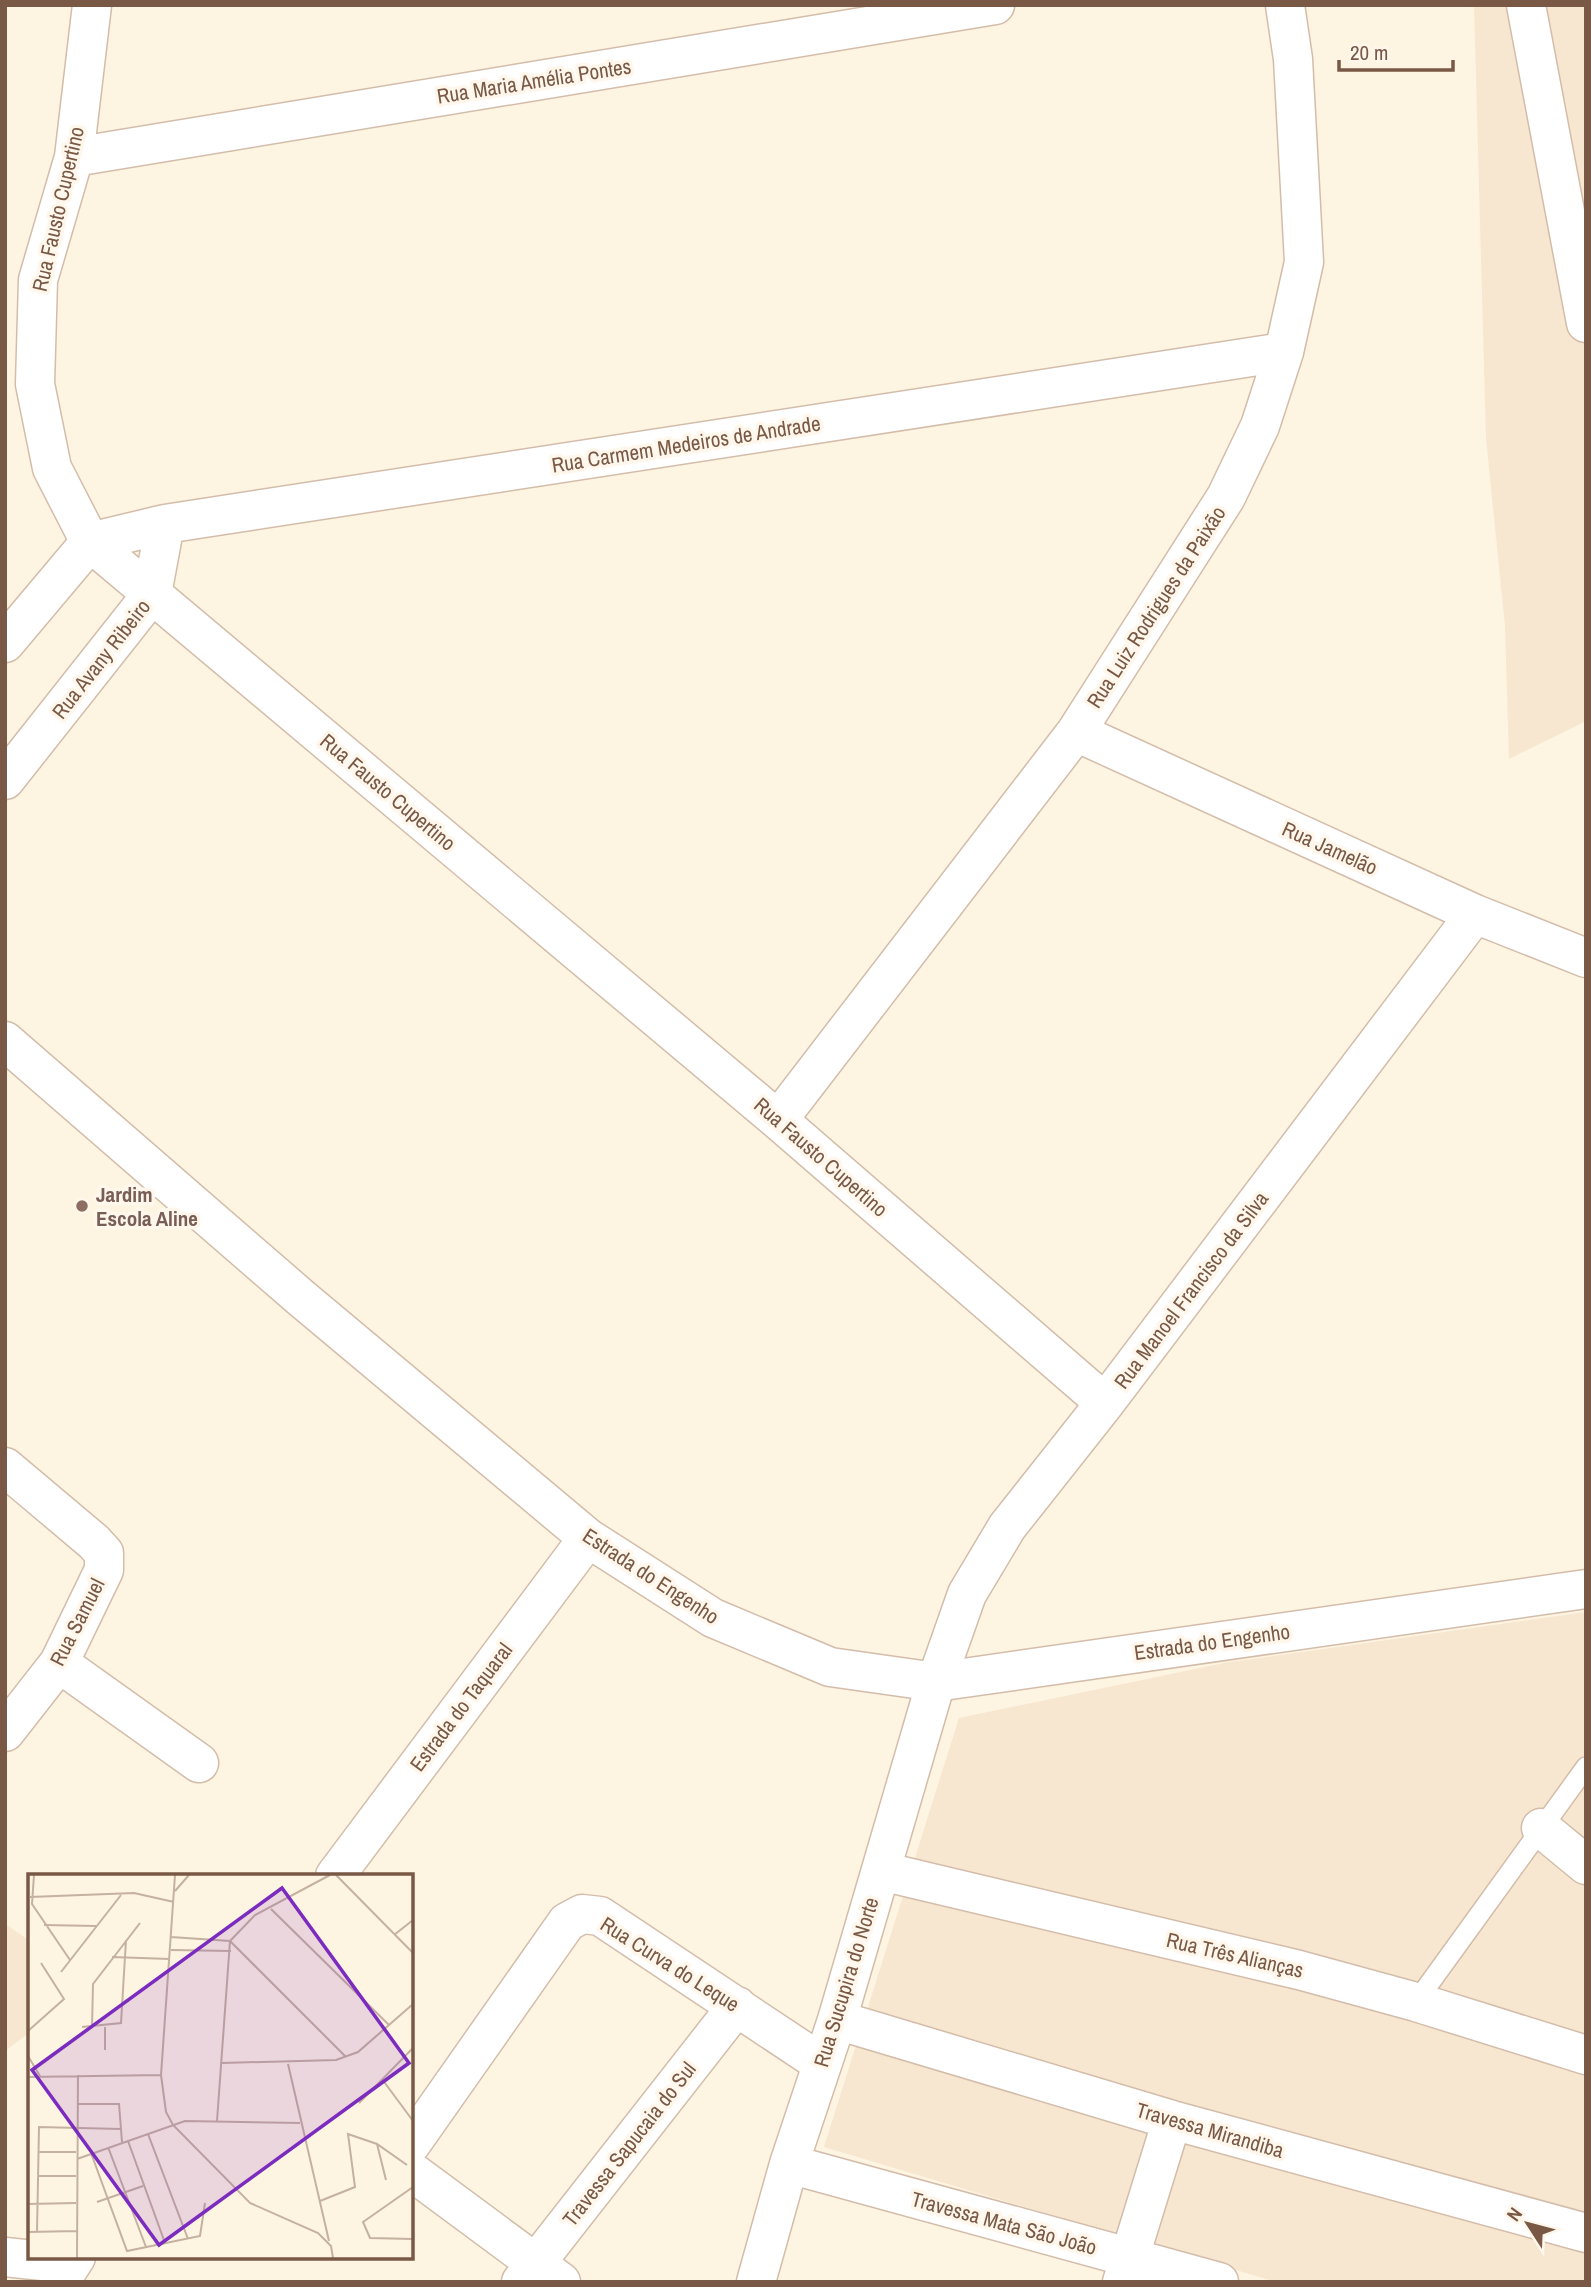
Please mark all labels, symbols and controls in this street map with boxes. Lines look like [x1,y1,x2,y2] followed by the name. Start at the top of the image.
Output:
[1339,28,1453,72] scale bar
[1350,38,1388,67] text: 20 m
[435,51,633,111] street label: Rua Maria Amélia Pontes
[25,124,91,294] street label: Rua Fausto Cupertino
[549,408,823,480] street label: Rua Carmem Medeiros de Andrade
[1080,500,1232,714] street label: Rua Luiz Rodrigues da Paixão
[45,593,157,725] street label: Rua Avany Ribeiro
[314,727,462,857] street label: Rua Fausto Cupertino
[1278,814,1382,882] street label: Rua Jamelão
[748,1091,894,1223] street label: Rua Fausto Cupertino
[96,1180,198,1233] place label: Jardim Escola Aline
[1107,1185,1275,1395] street label: Rua Manoel Francisco da Silva
[74,1198,90,1214] marker: Jardim Escola Aline
[577,1521,725,1631] street label: Estrada do Engenho
[43,1573,111,1671] street label: Rua Samuel
[1132,1617,1292,1667] street label: Estrada do Engenho
[403,1637,519,1777] street label: Estrada do Taquaral
[28,1874,413,2259] inset map
[806,1894,886,2070] street label: Rua Sucupira do Norte
[595,1910,745,2018] street label: Rua Curva do Leque
[1164,1925,1306,1985] street label: Rua Três Alianças
[556,2056,702,2232] street label: Travessa Sapucaia do Sul
[1133,2095,1288,2165] street label: Travessa Mirandiba
[908,2184,1100,2262] street label: Travessa Mata São João
[1493,2189,1563,2259] north arrow
[1500,2202,1528,2226] text: N

